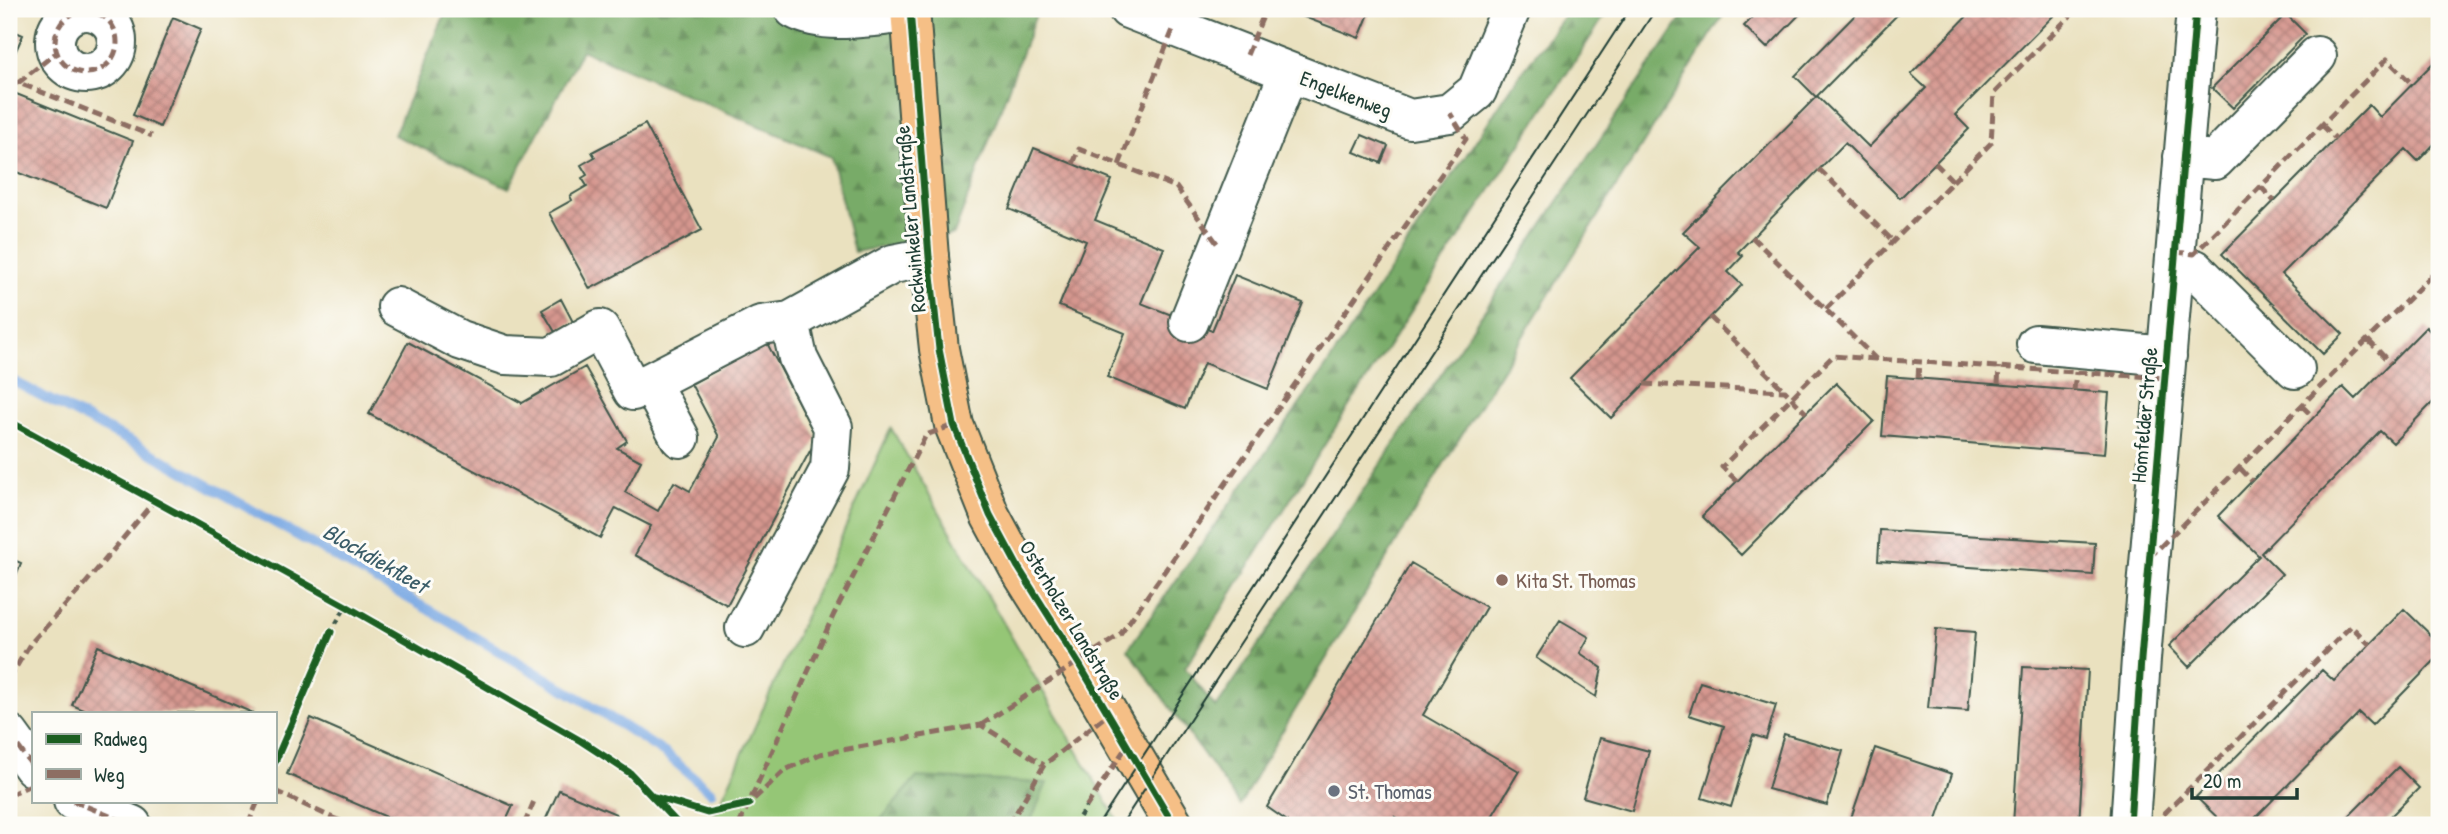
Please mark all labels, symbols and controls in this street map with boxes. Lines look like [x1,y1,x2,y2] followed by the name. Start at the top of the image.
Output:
[1296,63,1396,125] street label: Engelkenweg
[887,124,933,314] street label: Rockwinkeler Landstraße
[2124,346,2164,484] street label: Homfelder Straße
[318,515,437,602] water label: Blockdiekfleet
[1013,535,1131,705] street label: Osterholzer Landstraße
[1516,566,1636,595] place label: Kita St. Thomas
[1494,572,1510,588] marker: Kita St. Thomas
[32,712,276,802] legend
[94,724,147,753] text: Radweg
[2192,757,2298,801] scale bar
[94,760,125,789] text: Weg
[2203,766,2241,795] text: 20 m
[1348,777,1432,806] place label: St. Thomas
[1326,783,1342,799] marker: St. Thomas

